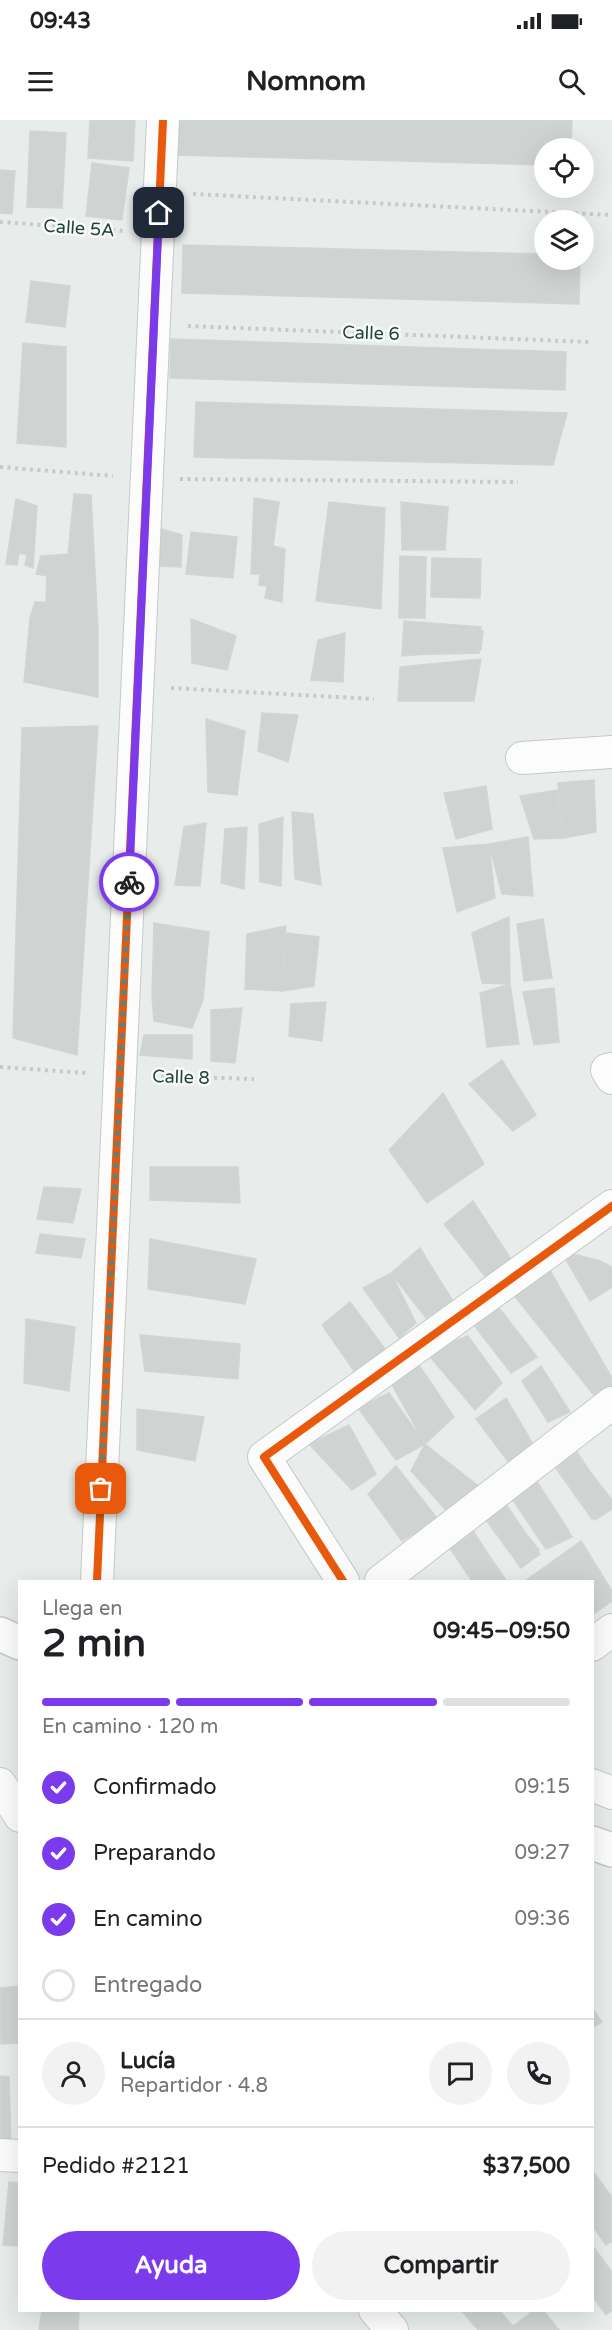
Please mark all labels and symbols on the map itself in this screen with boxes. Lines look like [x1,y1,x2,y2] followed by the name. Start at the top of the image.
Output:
[133,187,184,238] pin
[43,215,115,241] street label: Calle 5A
[342,321,400,345] street label: Calle 6
[99,852,159,912] courier
[152,1065,210,1089] street label: Calle 8
[75,1463,126,1514] pin

